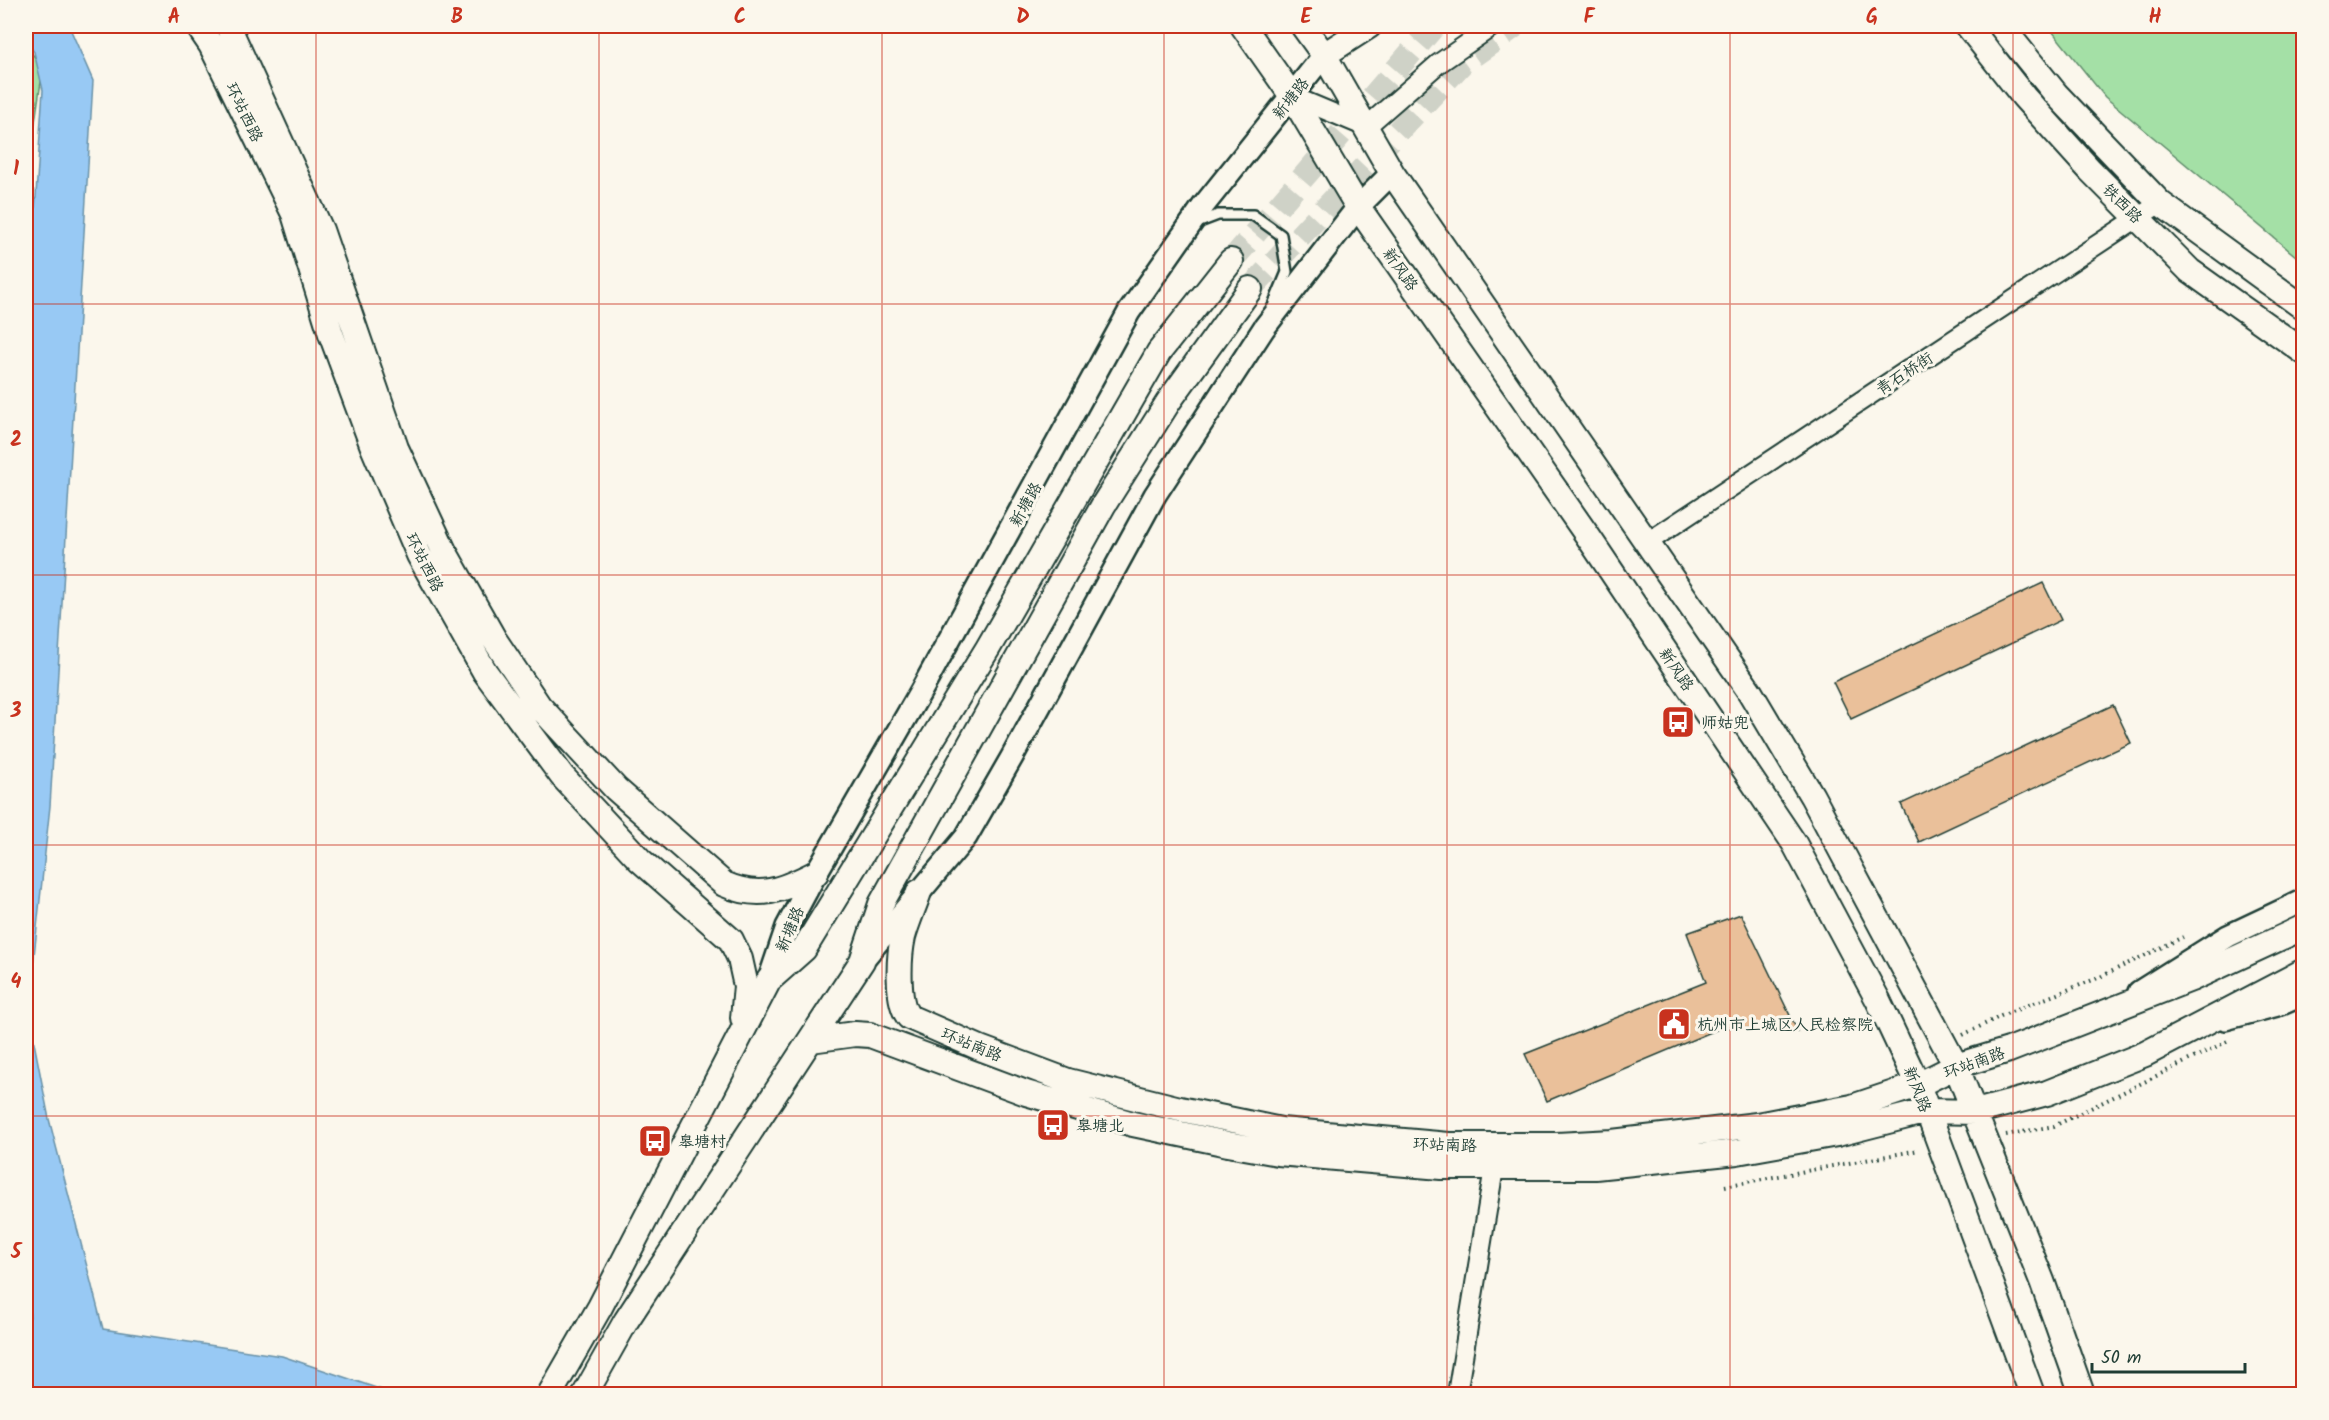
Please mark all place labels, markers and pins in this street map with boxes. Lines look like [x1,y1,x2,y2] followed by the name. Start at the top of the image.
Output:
[1660,704,1696,740] bus stop icon: 师姑兜
[1701,711,1749,736] place label: 师姑兜
[1656,1006,1692,1042] public building icon: 杭州市上城区人民检察院
[1697,1013,1873,1038] place label: 杭州市上城区人民检察院
[1035,1107,1071,1143] bus stop icon: 皋塘北
[1076,1114,1124,1139] place label: 皋塘北
[637,1123,673,1159] bus stop icon: 皋塘村
[678,1130,726,1155] place label: 皋塘村

